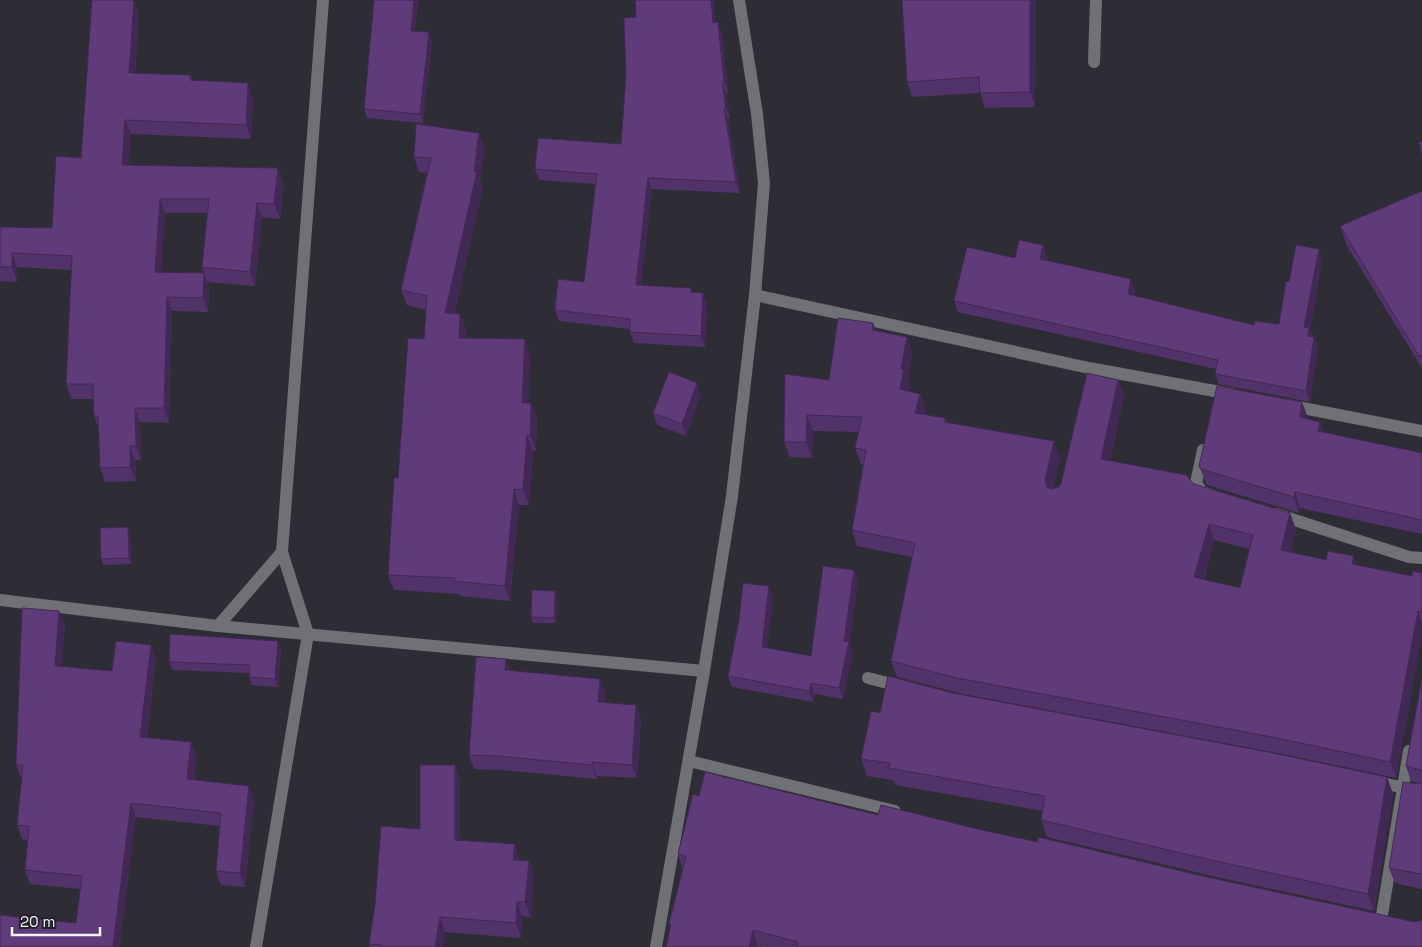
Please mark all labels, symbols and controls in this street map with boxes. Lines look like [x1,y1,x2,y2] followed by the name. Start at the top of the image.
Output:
[12,904,100,936] scale bar
[20,912,55,931] text: 20 m

